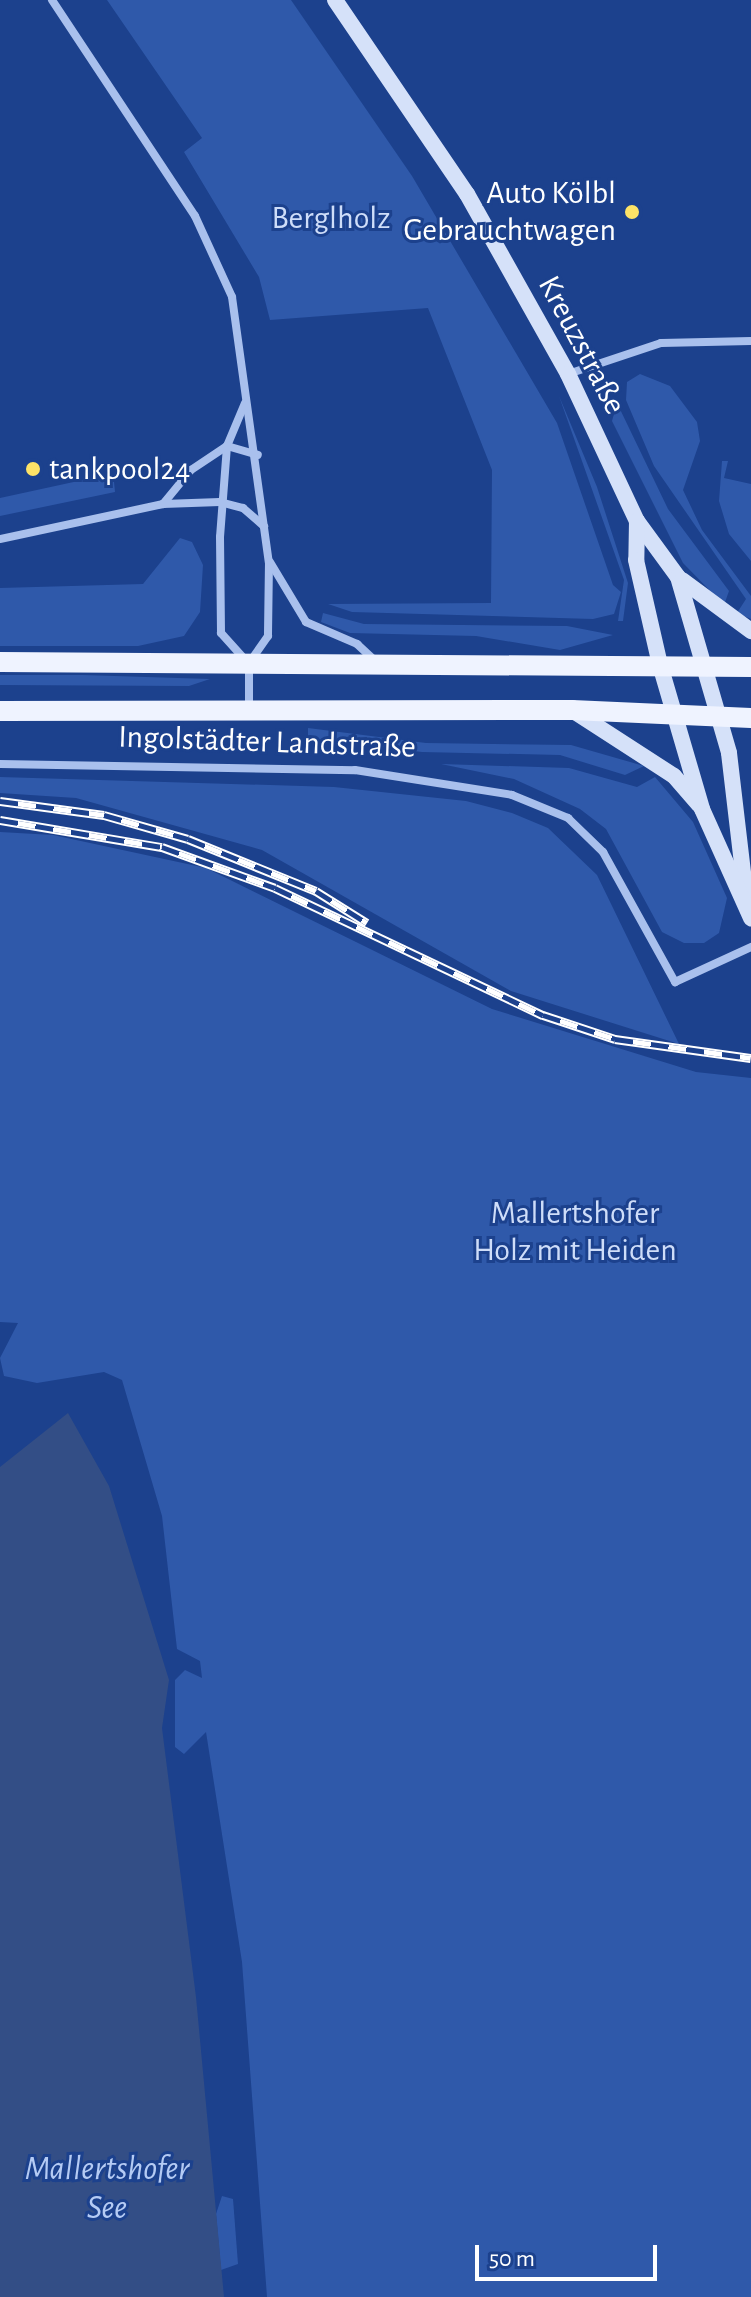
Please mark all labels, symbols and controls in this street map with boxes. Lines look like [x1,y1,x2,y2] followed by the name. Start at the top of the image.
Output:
[404,175,616,250] place label: Auto Kölbl Gebrauchtwagen
[272,199,390,237] park label: Berglholz
[623,203,641,221] marker: Auto Kölbl Gebrauchtwagen
[530,269,634,421] street label: Kreuzstraße
[49,450,190,488] place label: tankpool24
[24,460,42,478] marker: tankpool24
[118,718,416,766] street label: Ingolstädter Landstraße
[473,1195,677,1270] park label: Mallertshofer Holz mit Heiden
[25,2149,189,2228] water label: Mallertshofer See
[479,2229,661,2279] scale bar
[489,2247,535,2271] text: 50 m

